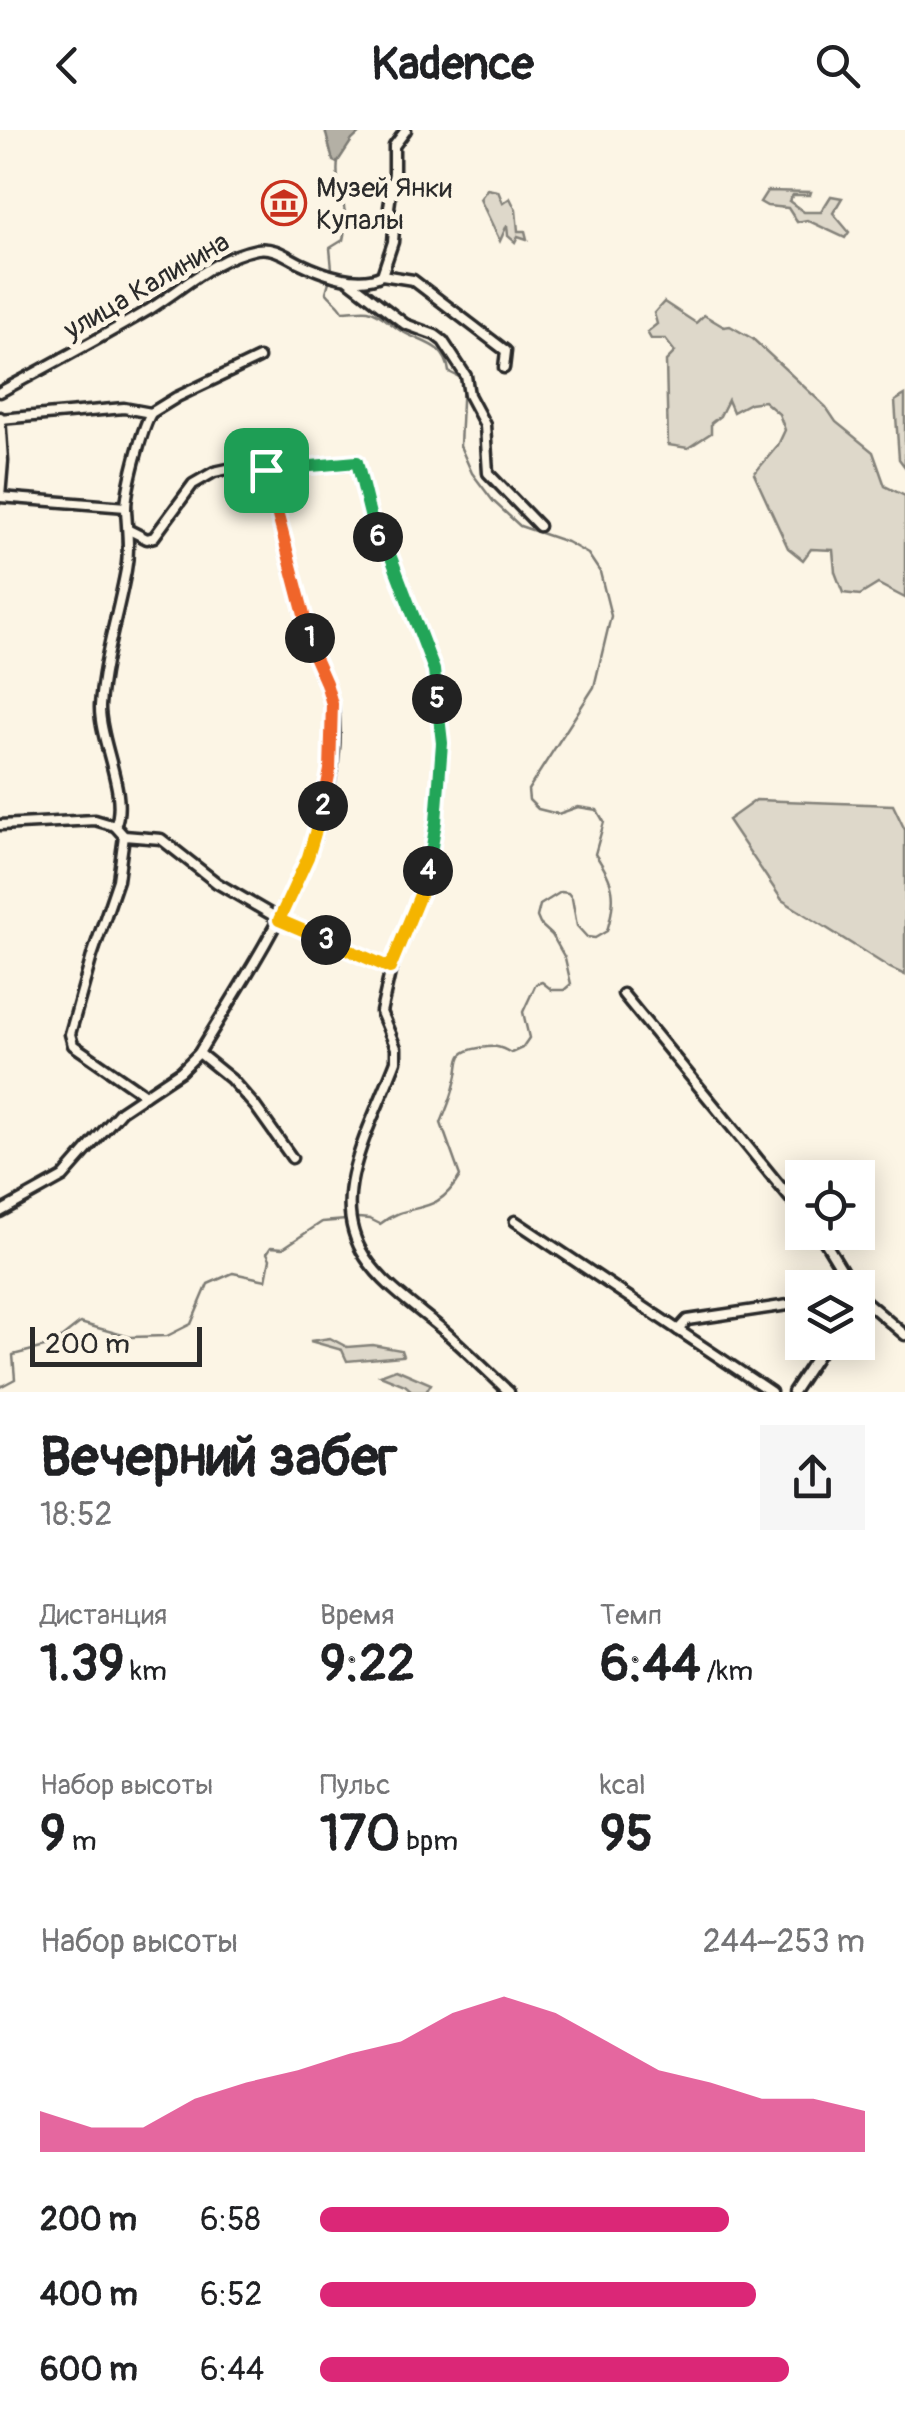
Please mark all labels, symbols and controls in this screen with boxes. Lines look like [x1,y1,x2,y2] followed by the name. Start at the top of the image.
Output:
[371,37,534,93] text: Kadence
[40,38,95,93] icon: back
[810,38,865,93] icon: search
[316,171,452,238] place label: Музей Янки Купалы
[261,180,307,226] museum icon: Музей Янки Купалы
[57,225,236,348] street label: улица Калинина
[224,428,309,513] pin
[239,443,294,498] icon: arrive
[353,512,403,562] pin: 6
[370,519,386,554] text: 6
[285,613,335,663] pin: 1
[305,620,315,655] text: 1
[412,674,462,724] pin: 5
[429,681,445,716] text: 5
[298,781,348,831] pin: 2
[315,788,331,823] text: 2
[403,846,453,896] pin: 4
[420,853,436,888] text: 4
[301,915,351,965] pin: 3
[318,922,334,957] text: 3
[785,1160,875,1360] map controls
[785,1160,875,1250] button: locate
[785,1270,875,1360] button: layers
[30,1322,202,1366] scale bar
[45,1327,130,1362] text: 200 m
[40,1423,397,1492] text: Вечерний забег
[760,1425,865,1530] button: share
[40,1495,112,1535] text: 18:52
[40,1598,167,1633] text: Дистанция
[320,1598,394,1633] text: Время
[600,1598,662,1633] text: Темп
[40,1633,124,1696] text: 1.39
[320,1633,415,1696] text: 9:22
[600,1633,700,1696] text: 6:44
[124,1654,167,1689] text: km
[700,1654,753,1689] text: /km
[40,1768,213,1803] text: Набор высоты
[320,1768,391,1803] text: Пульс
[600,1768,646,1803] text: kcal
[40,1803,66,1866] text: 9
[320,1803,400,1866] text: 170
[600,1803,653,1866] text: 95
[66,1824,97,1859] text: m
[400,1824,458,1859] text: bpm
[40,1922,238,1962] text: Набор высоты
[703,1922,865,1962] text: 244–253 m
[40,2200,137,2240] text: 200 m
[200,2200,261,2240] text: 6:58
[40,2275,138,2315] text: 400 m
[200,2275,262,2315] text: 6:52
[40,2350,138,2390] text: 600 m
[200,2350,264,2390] text: 6:44

